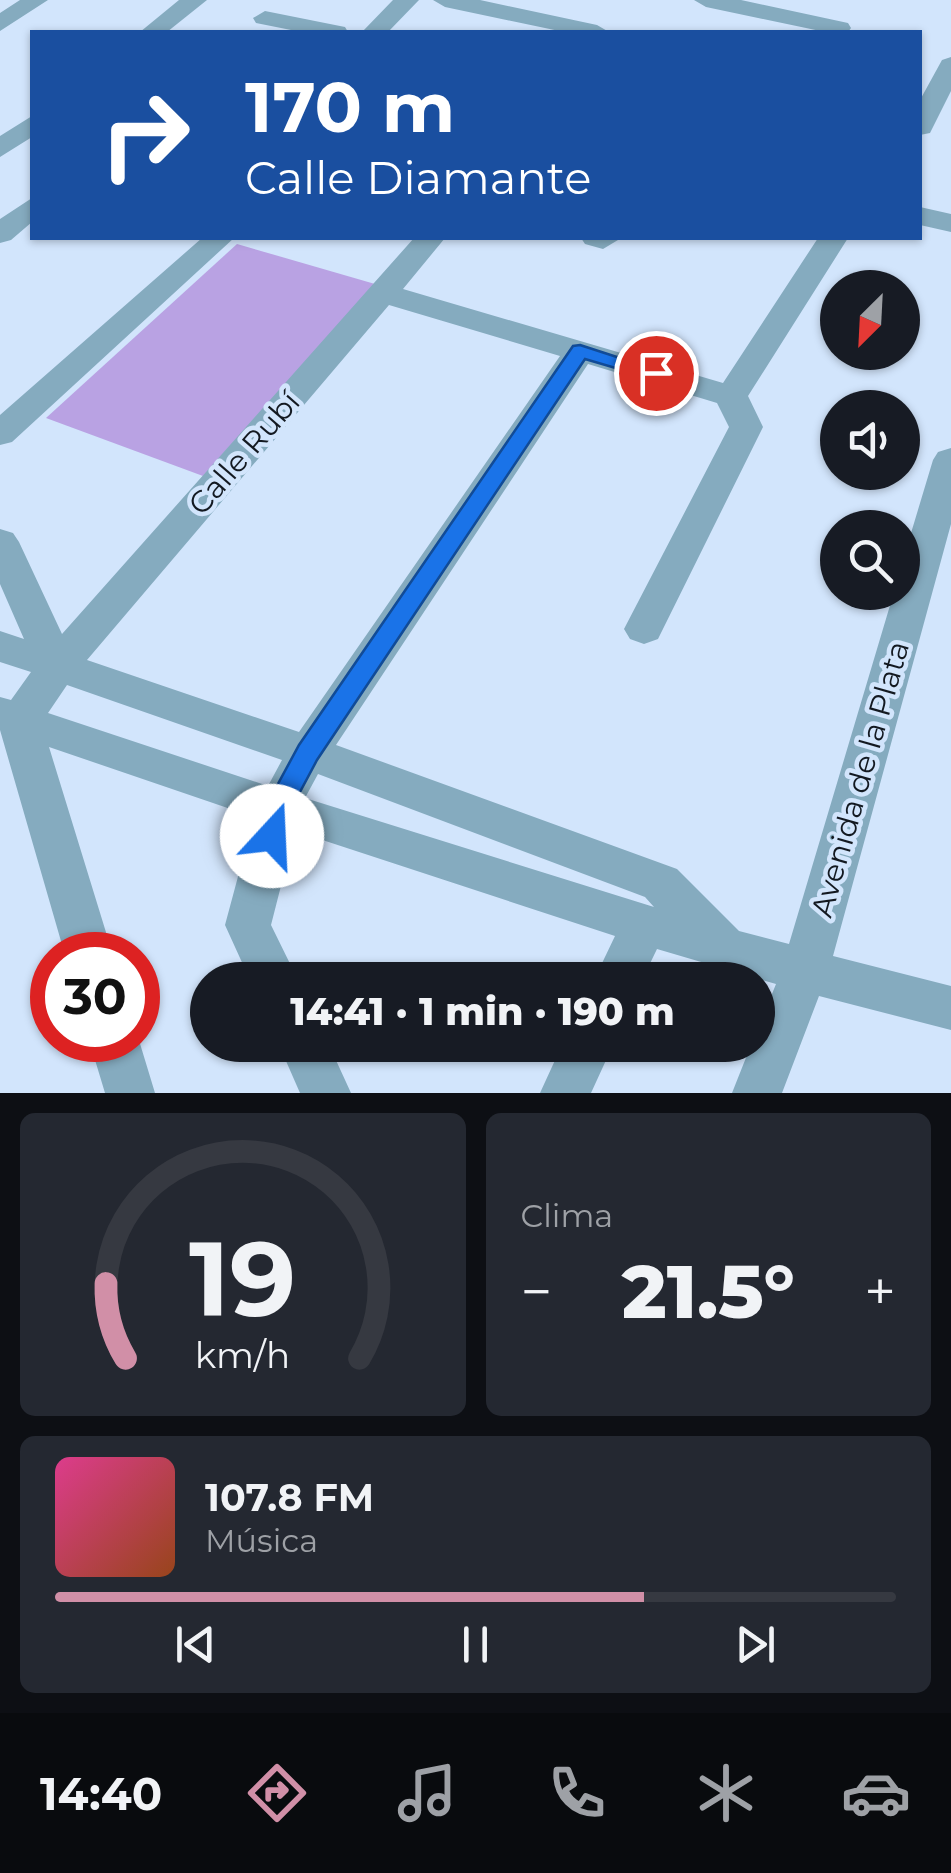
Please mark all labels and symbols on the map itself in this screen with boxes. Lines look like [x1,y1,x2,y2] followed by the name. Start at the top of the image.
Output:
[820,270,920,370] north arrow
[614,331,699,416] pin
[180,382,309,522] street label: Calle Rubí
[803,637,917,921] street label: Avenida de la Plata
[220,784,324,888] position arrow
[30,932,160,1062] speed limit sign: 30

